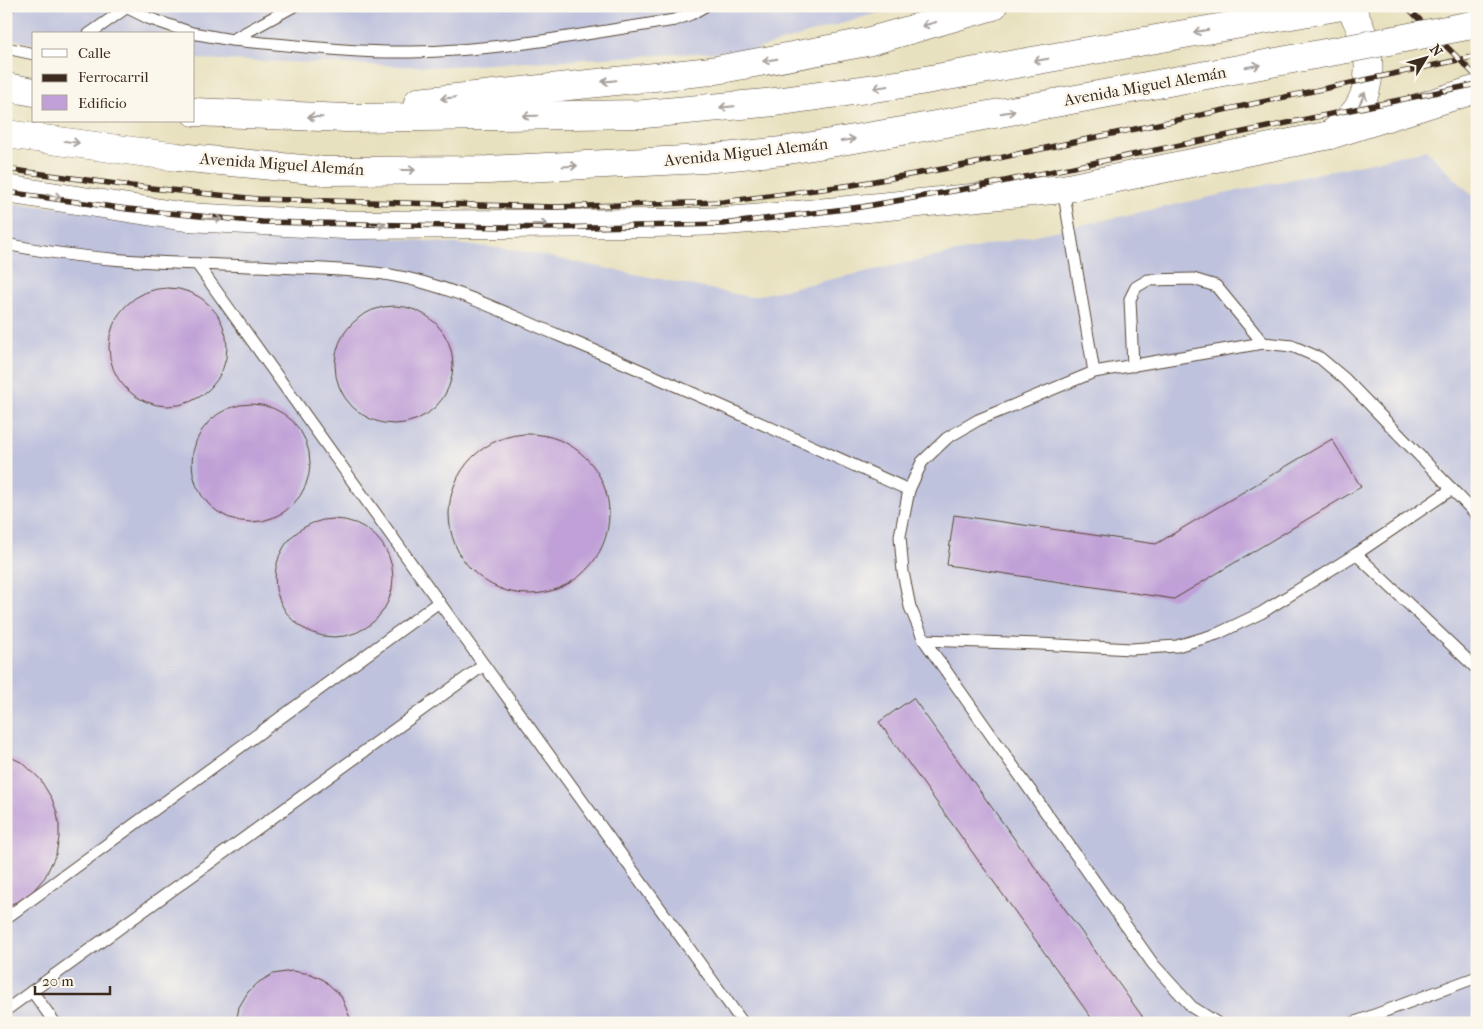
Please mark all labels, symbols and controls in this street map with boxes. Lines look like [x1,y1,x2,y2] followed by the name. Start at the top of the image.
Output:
[921,20,937,30] one-way arrow
[1193,27,1209,37] one-way arrow
[32,32,195,122] legend
[1400,32,1450,82] north arrow
[1426,41,1446,60] text: N
[78,44,111,62] text: Calle
[763,55,779,65] one-way arrow
[1033,55,1049,65] one-way arrow
[1245,61,1261,71] one-way arrow
[1061,62,1228,110] street label: Avenida Miguel Alemán
[78,68,149,86] text: Ferrocarril
[602,76,618,86] one-way arrow
[873,82,889,92] one-way arrow
[1358,92,1367,107] one-way arrow
[78,94,127,112] text: Edificio
[440,94,456,103] one-way arrow
[719,102,735,111] one-way arrow
[999,106,1015,116] one-way arrow
[522,111,538,121] one-way arrow
[307,113,323,122] one-way arrow
[662,134,829,170] street label: Avenida Miguel Alemán
[839,135,855,145] one-way arrow
[64,138,80,148] one-way arrow
[198,149,365,179] street label: Avenida Miguel Alemán
[562,162,578,171] one-way arrow
[400,165,416,175] one-way arrow
[46,192,62,202] one-way arrow
[207,214,223,223] one-way arrow
[532,219,548,229] one-way arrow
[369,220,385,230] one-way arrow
[35,964,110,996] scale bar
[42,972,74,990] text: 20 m

